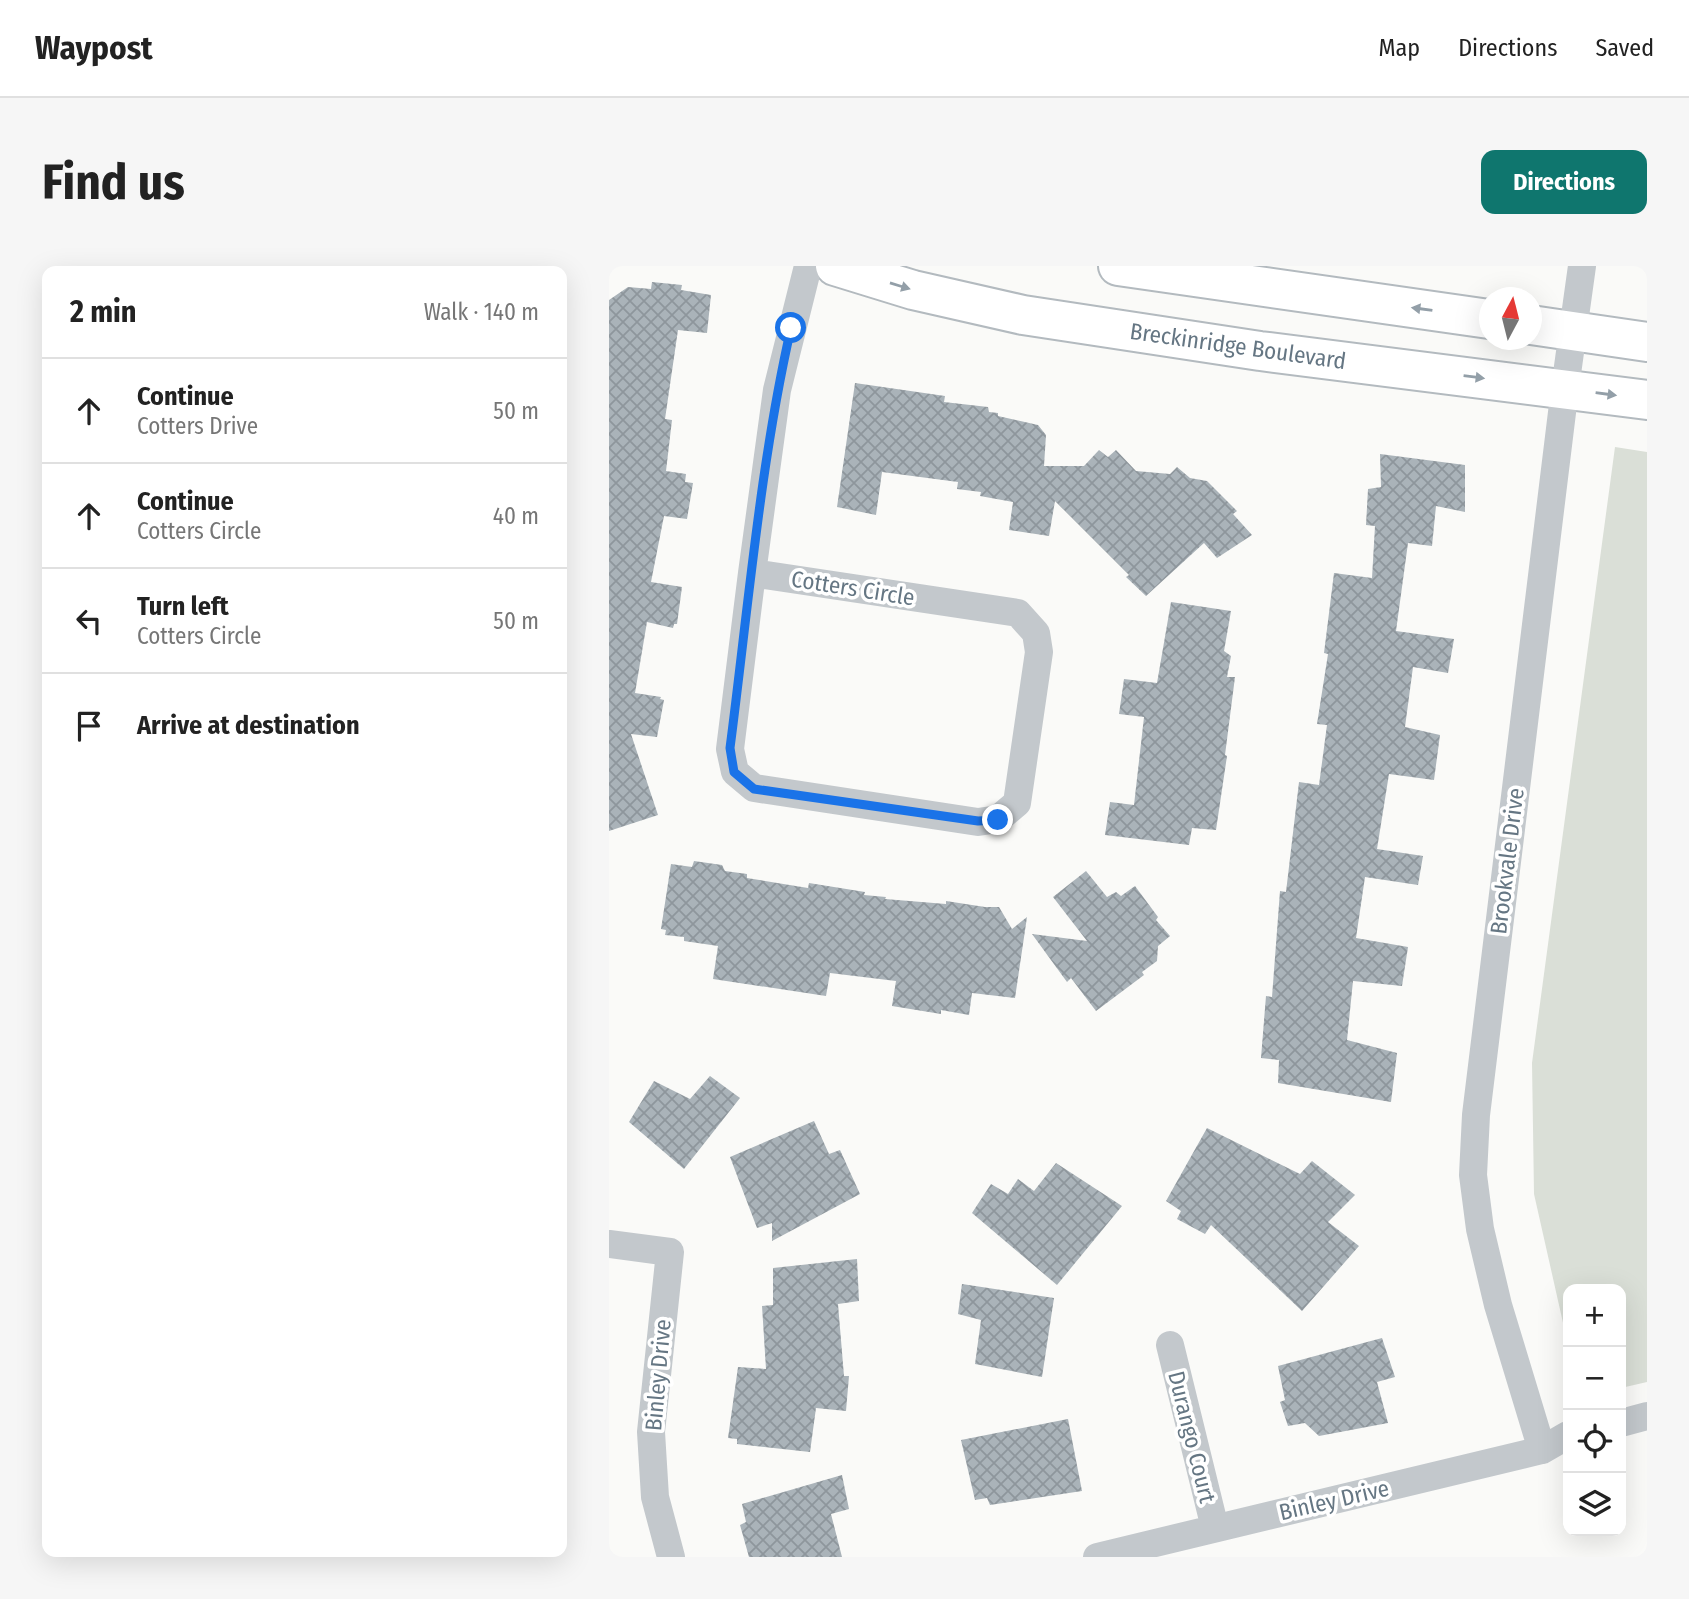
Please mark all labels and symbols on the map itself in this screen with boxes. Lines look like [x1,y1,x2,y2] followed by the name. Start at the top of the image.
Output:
[889,281,910,292] one-way arrow
[1479,287,1542,350] north arrow
[1411,303,1433,314] one-way arrow
[775,312,806,343] route start
[1128,317,1348,375] street label: Breckinridge Boulevard
[1463,371,1485,382] one-way arrow
[1595,389,1617,400] one-way arrow
[789,564,917,612] street label: Cotters Circle
[1484,786,1530,936] street label: Brookvale Drive
[982,804,1013,835] route end
[639,1318,677,1432] street label: Binley Drive
[1162,1368,1222,1506] street label: Durango Court
[1276,1474,1392,1526] street label: Binley Drive

